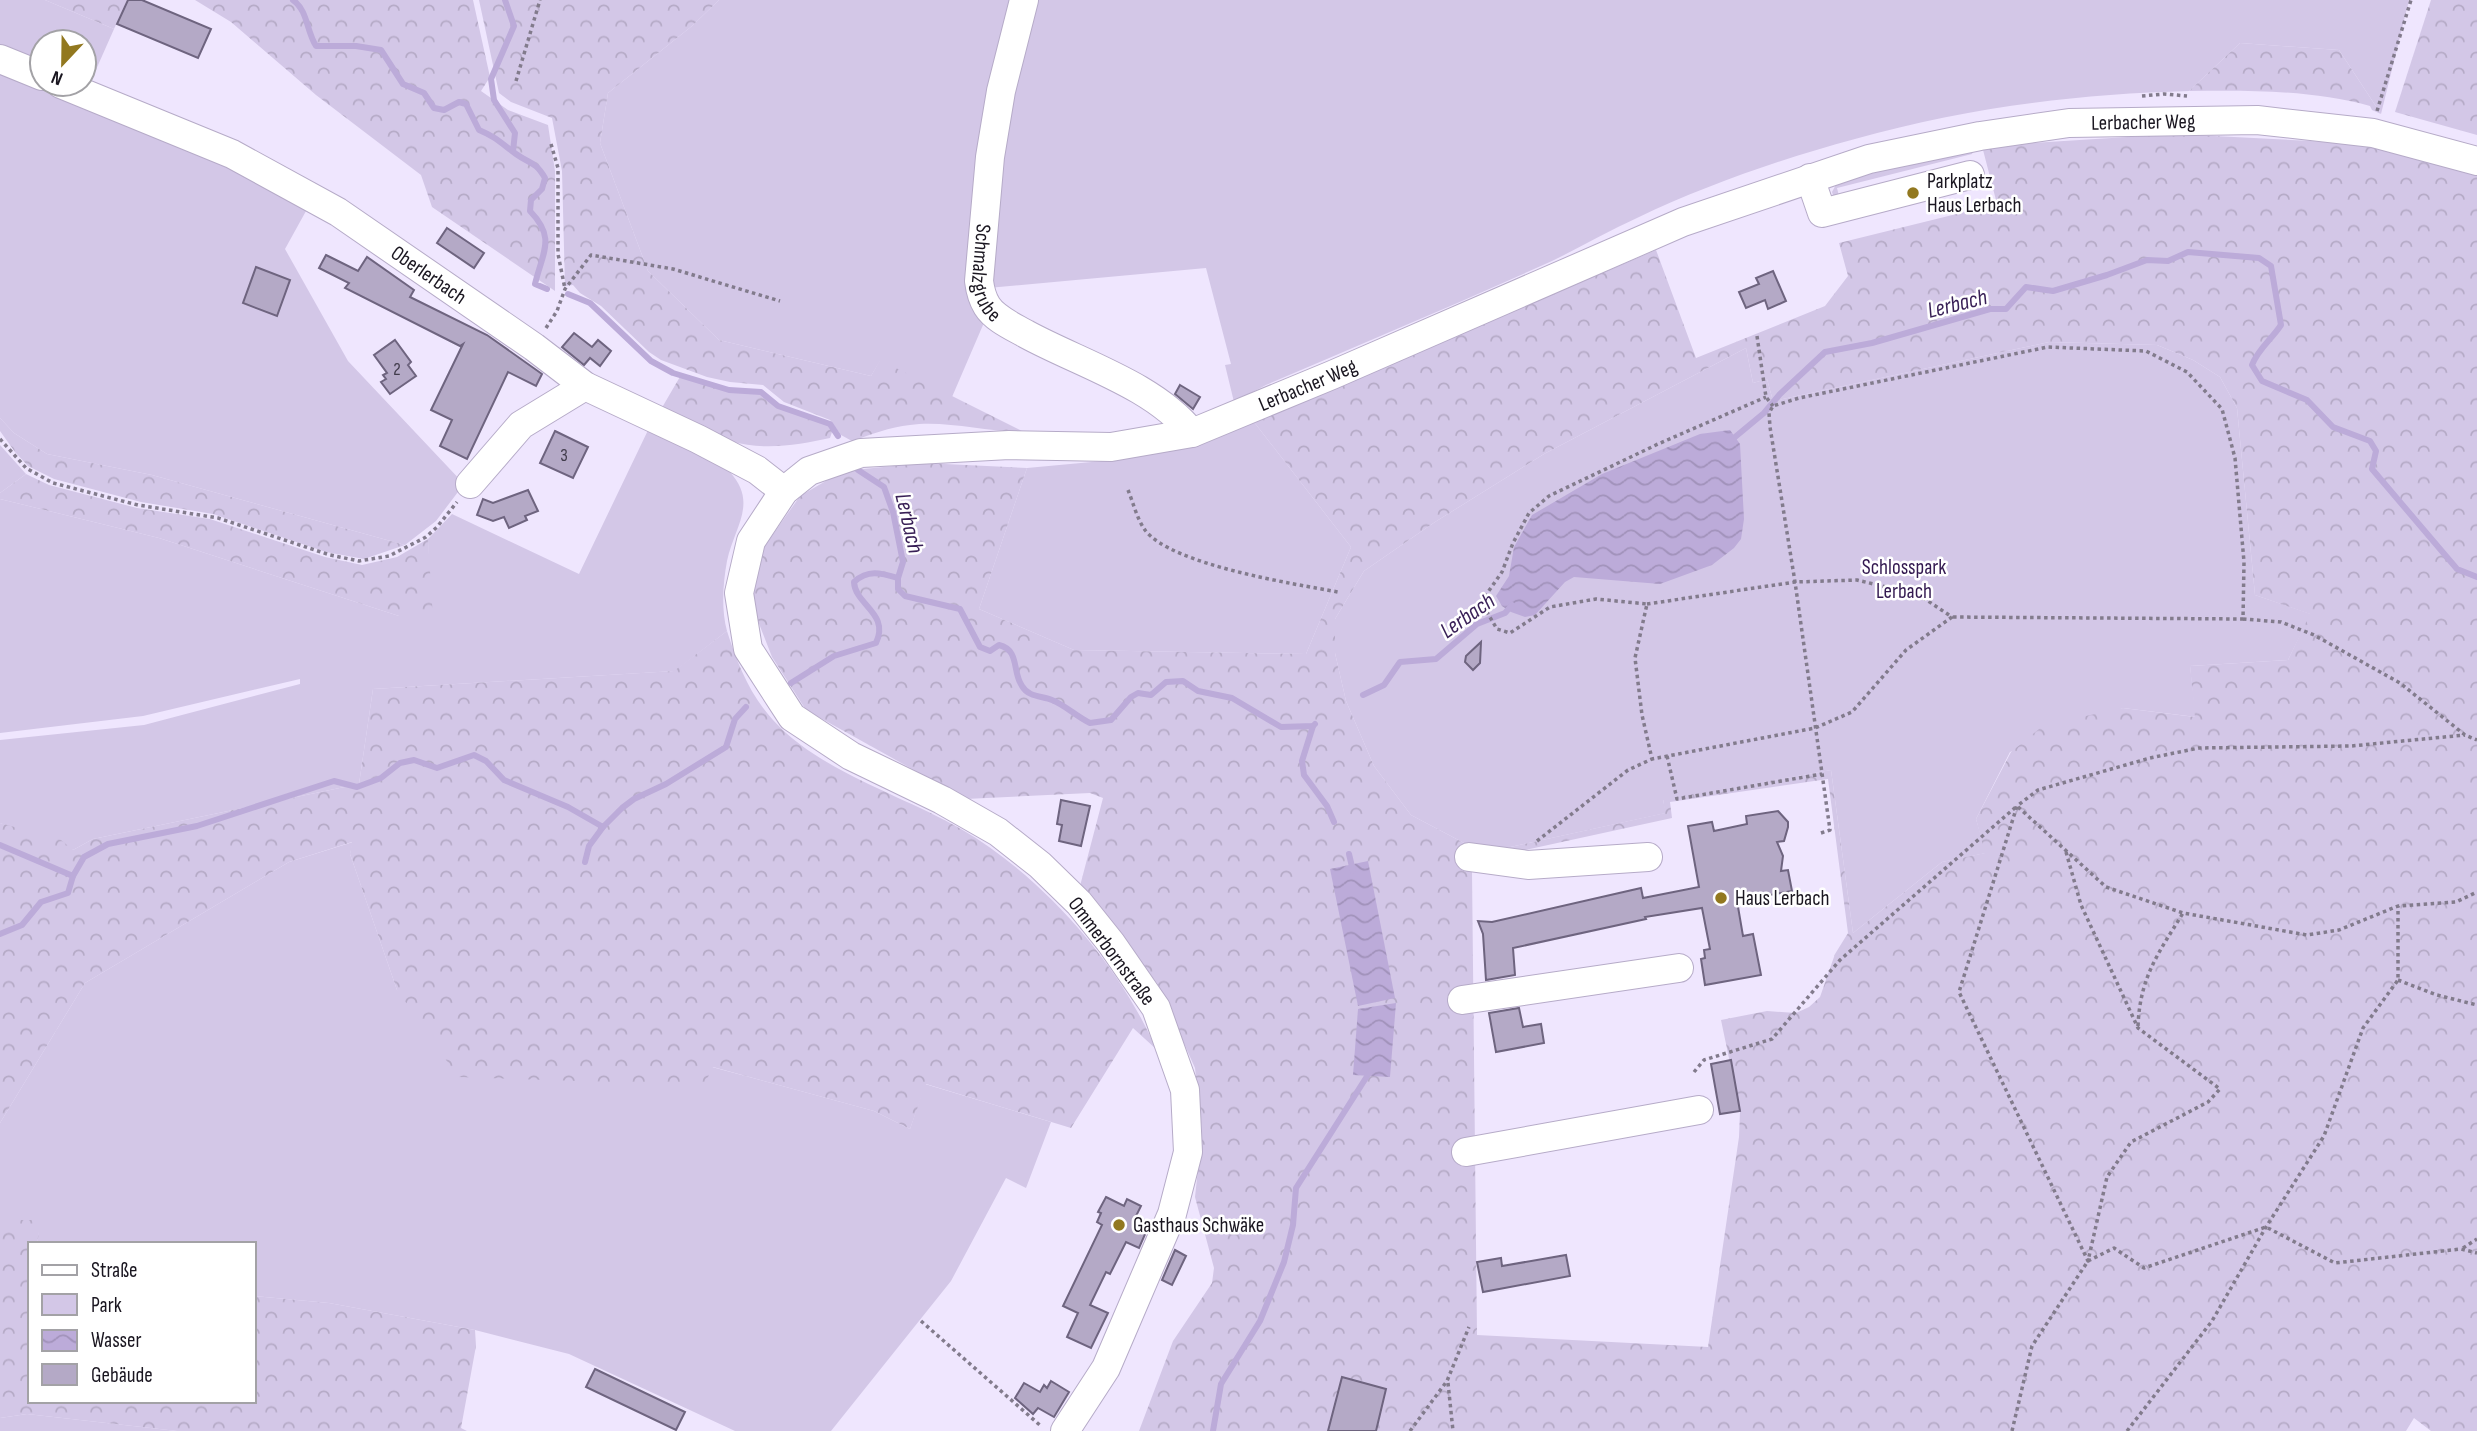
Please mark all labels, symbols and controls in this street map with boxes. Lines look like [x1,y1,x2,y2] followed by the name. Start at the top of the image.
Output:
[28,28,98,98] north arrow
[48,65,66,90] text: N
[2091,109,2195,136] street label: Lerbacher Weg
[1927,169,2022,218] place label: Parkplatz Haus Lerbach
[1905,185,1921,201] marker: Parkplatz Haus Lerbach
[966,223,1006,328] street label: Schmalzgrube
[386,240,471,310] street label: Oberlerbach
[1924,283,1990,325] water label: Lerbach
[1255,354,1361,417] street label: Lerbacher Weg
[393,359,401,380] house number: 2
[560,445,568,466] house number: 3
[889,490,930,556] water label: Lerbach
[1862,555,1946,604] park label: Schlosspark Lerbach
[1435,587,1501,645] water label: Lerbach
[1735,886,1830,911] place label: Haus Lerbach
[1713,890,1729,906] marker: Haus Lerbach
[1063,892,1160,1010] street label: Ommerbornstraße
[1133,1213,1264,1238] place label: Gasthaus Schwäke
[1111,1217,1127,1233] marker: Gasthaus Schwäke
[28,1242,256,1403] legend
[91,1258,137,1283] text: Straße
[91,1293,122,1318] text: Park
[91,1328,142,1353] text: Wasser
[91,1363,153,1388] text: Gebäude

